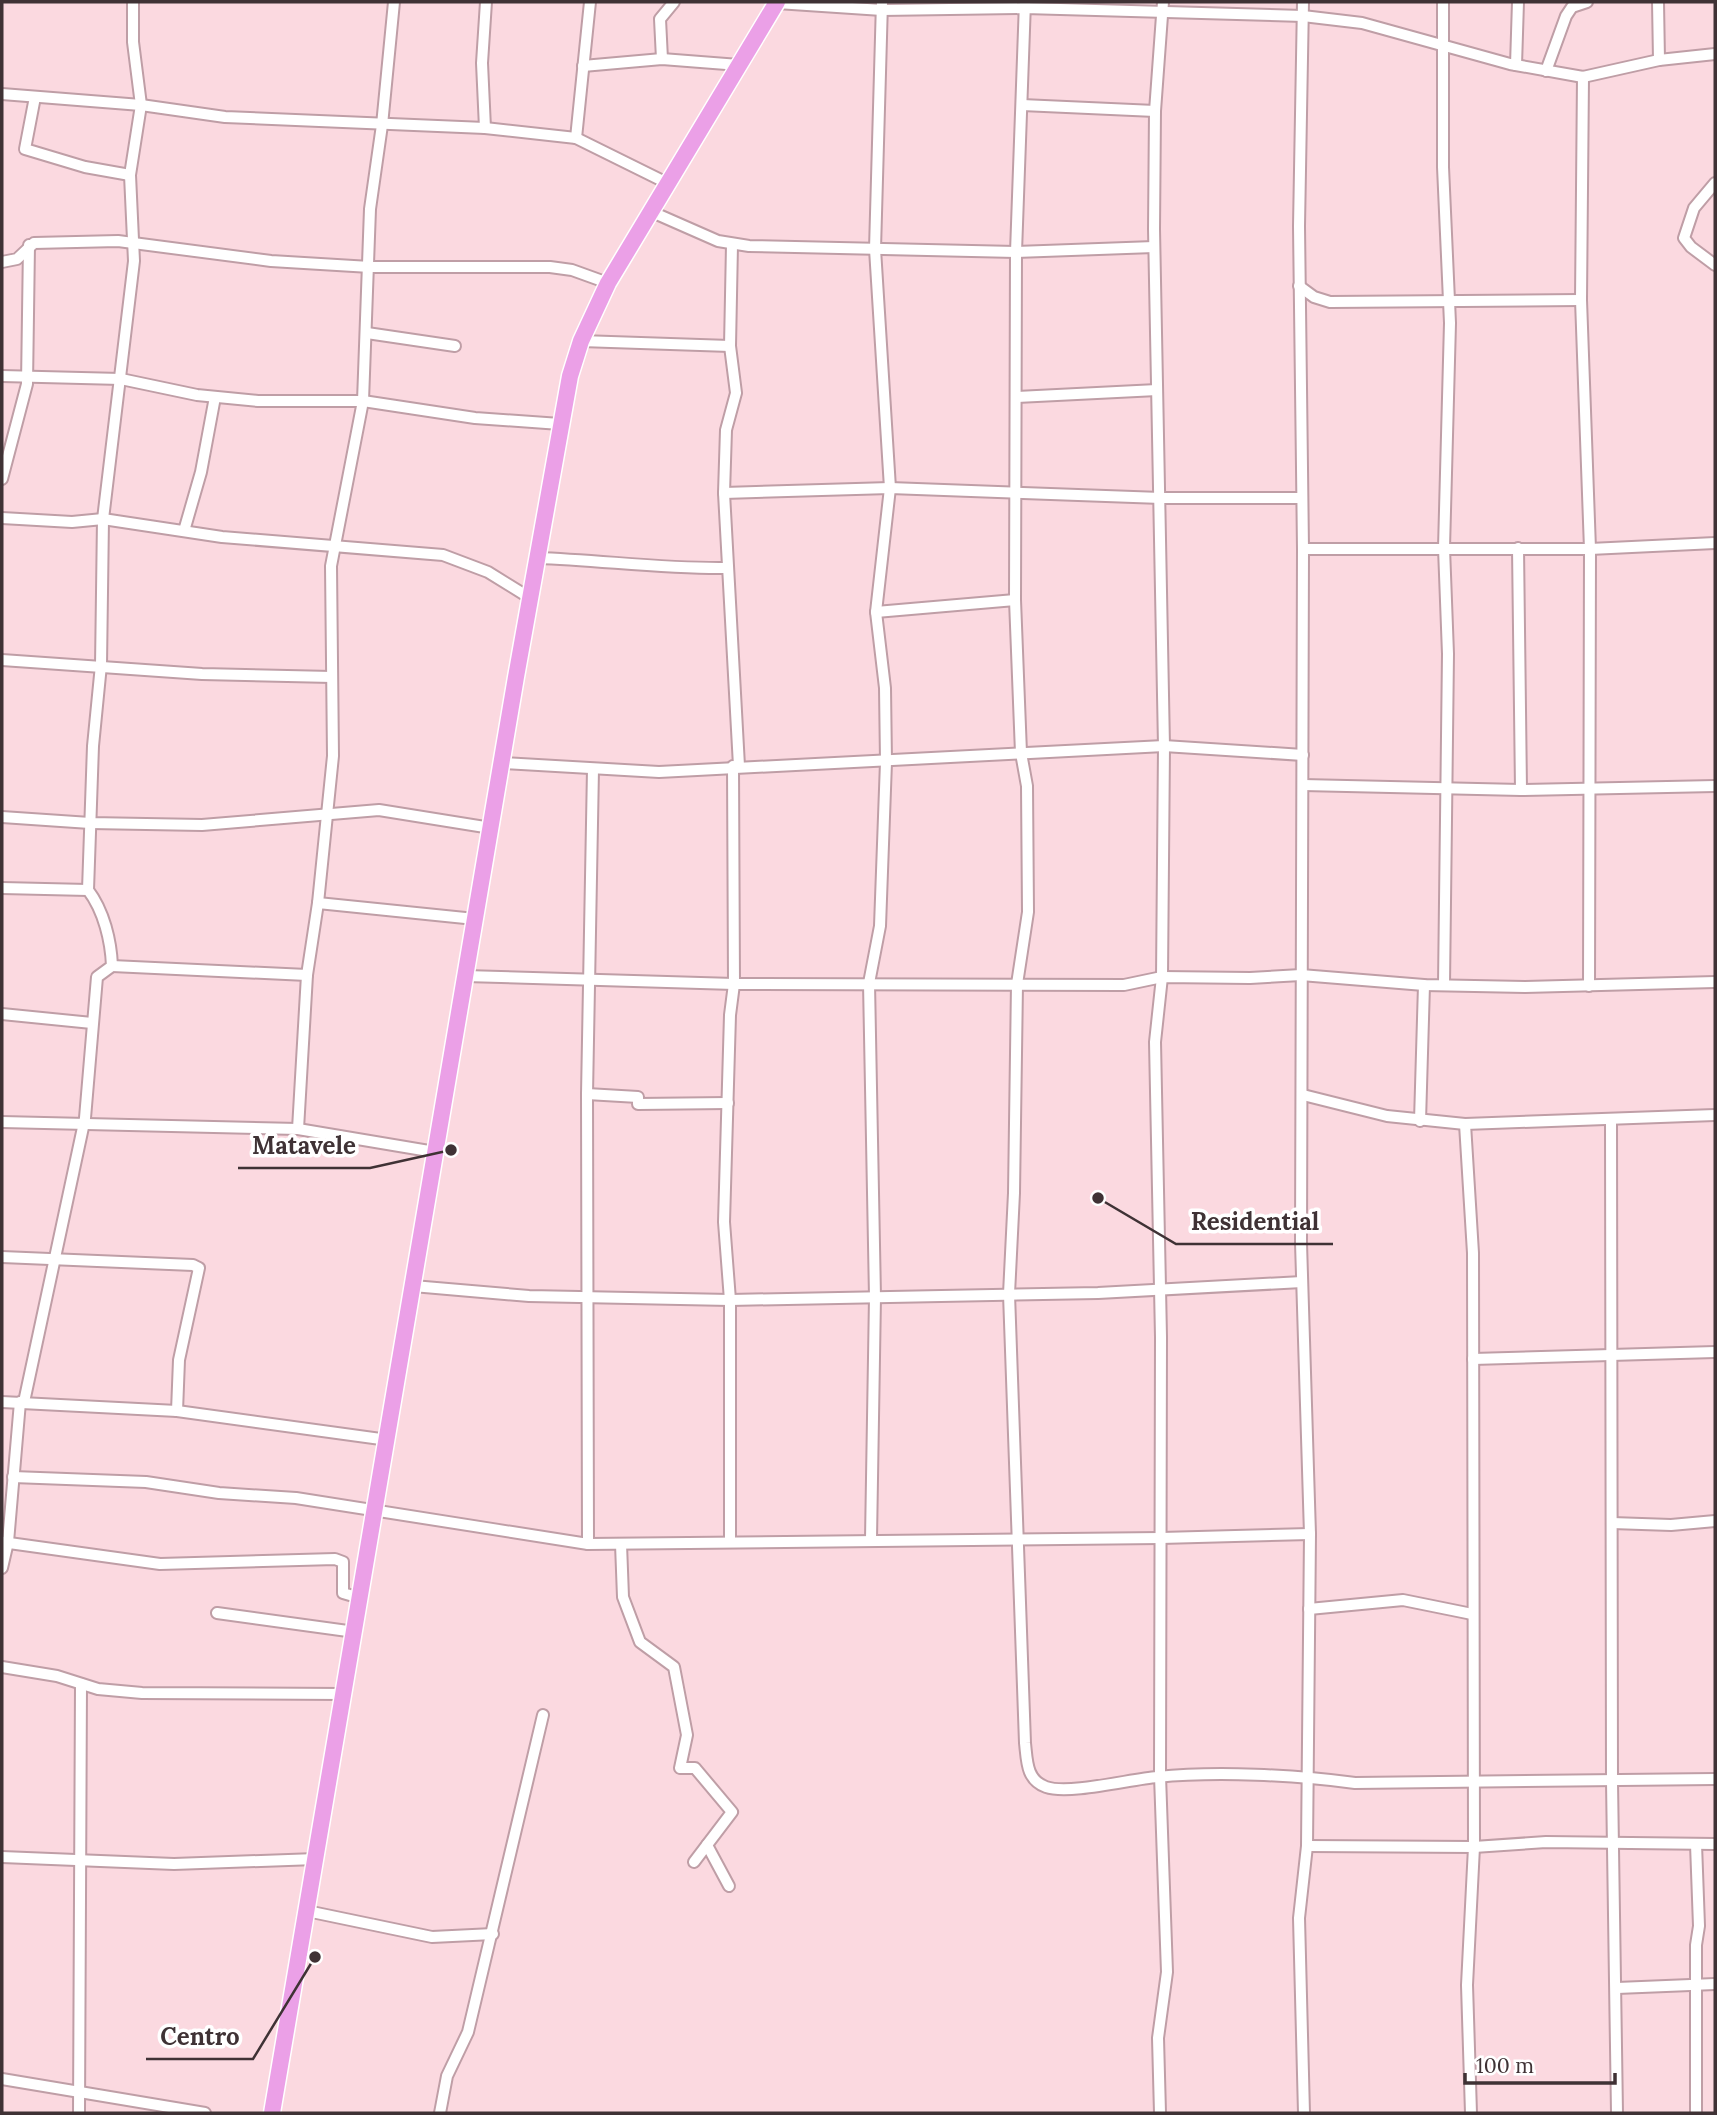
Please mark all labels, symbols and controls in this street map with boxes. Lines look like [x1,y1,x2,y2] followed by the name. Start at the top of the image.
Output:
[238,1123,370,1168] callout: Matavele
[252,1130,356,1161] text: Matavele
[1176,1199,1333,1244] callout: Residential
[1191,1206,1319,1237] text: Residential
[146,2014,253,2059] callout: Centro
[160,2021,240,2052] text: Centro
[1465,2042,1616,2086] scale bar
[1476,2052,1534,2079] text: 100 m

